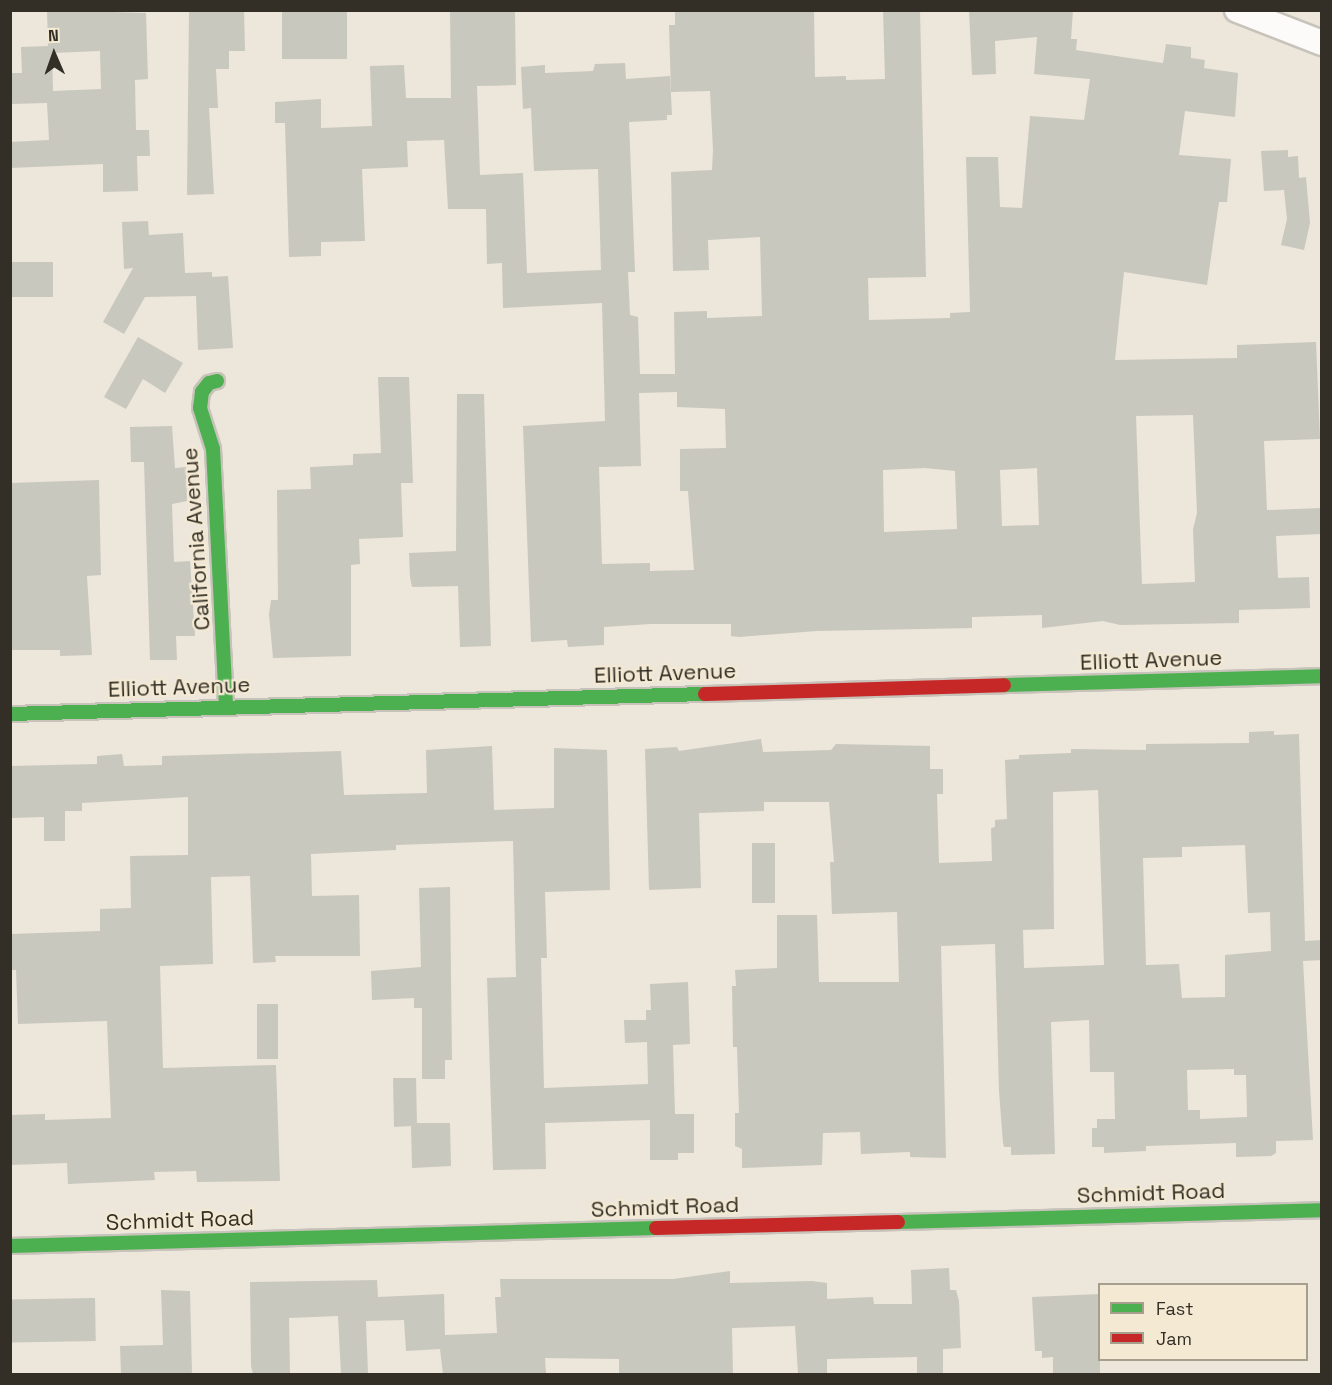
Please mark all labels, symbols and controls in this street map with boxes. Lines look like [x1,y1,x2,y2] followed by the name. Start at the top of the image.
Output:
[24,24,84,84] north arrow
[48,25,59,46] text: N
[176,447,216,631] street label: California Avenue
[1079,644,1223,676] street label: Elliott Avenue
[593,657,737,689] street label: Elliott Avenue
[107,671,251,703] street label: Elliott Avenue
[1076,1177,1226,1209] street label: Schmidt Road
[590,1191,740,1223] street label: Schmidt Road
[105,1204,255,1236] street label: Schmidt Road
[1098,1283,1308,1361] legend
[1156,1297,1193,1320] text: Fast
[1156,1327,1192,1350] text: Jam

